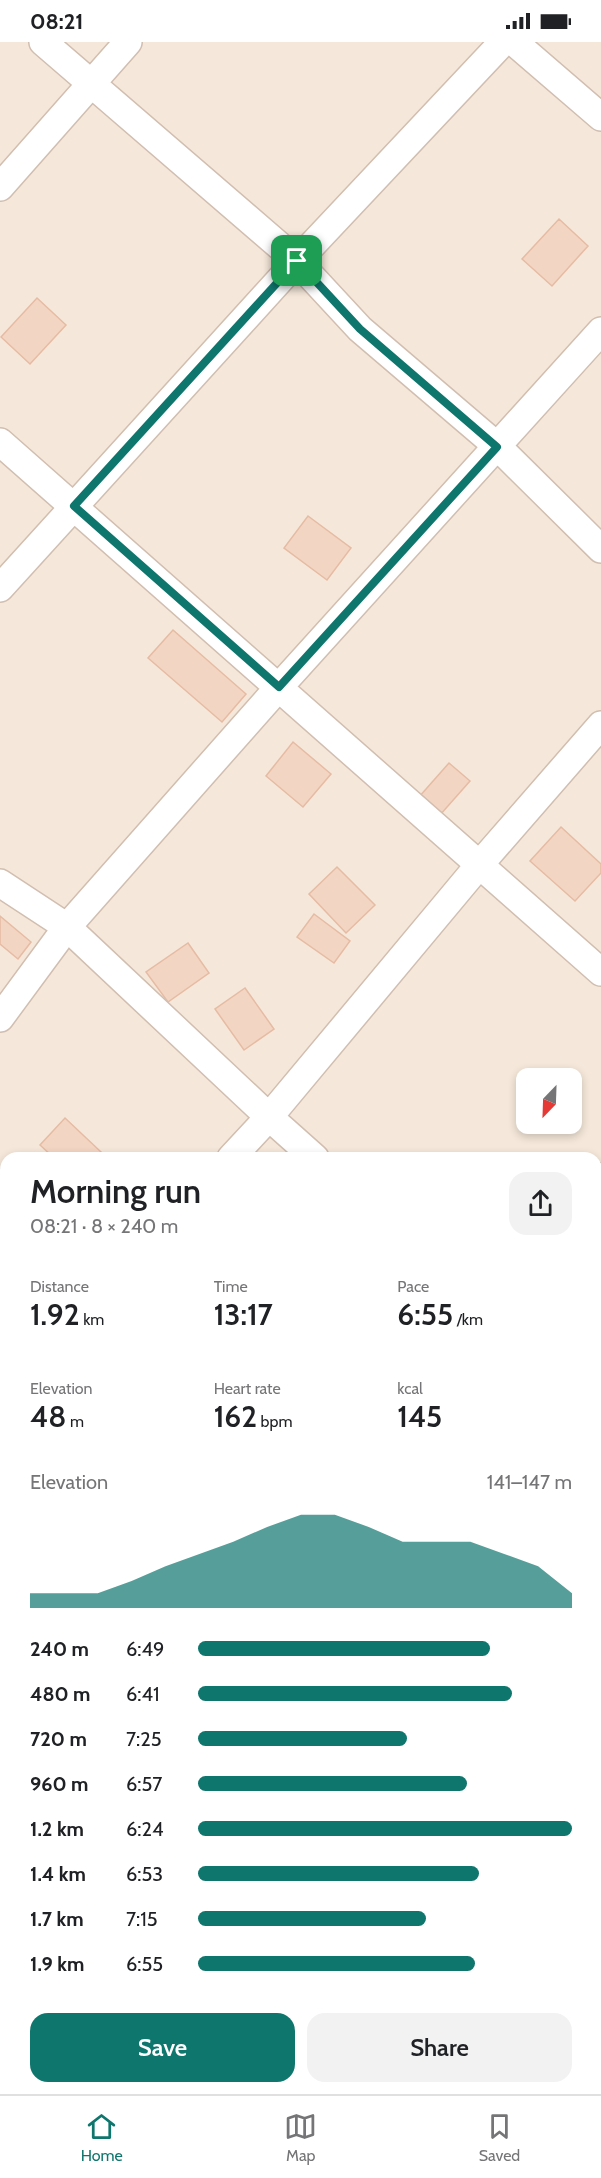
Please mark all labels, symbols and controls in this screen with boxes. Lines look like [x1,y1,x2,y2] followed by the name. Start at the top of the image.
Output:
[30,8,83,35] text: 08:21
[271,235,322,286] pin
[280,244,313,277] icon: arrive
[516,1068,582,1134] north arrow
[516,1068,582,1134] map controls
[30,1171,201,1211] text: Morning run
[509,1172,572,1235] button: share
[30,1214,178,1238] text: 08:21 · 8 × 240 m
[30,1277,89,1296] text: Distance
[214,1277,248,1296] text: Time
[397,1277,429,1296] text: Pace
[30,1296,80,1333] text: 1.92
[214,1296,273,1333] text: 13:17
[397,1296,453,1333] text: 6:55
[80,1310,104,1329] text: km
[453,1310,483,1329] text: /km
[30,1379,93,1398] text: Elevation
[214,1379,281,1398] text: Heart rate
[397,1379,423,1398] text: kcal
[30,1398,66,1435] text: 48
[214,1398,257,1435] text: 162
[397,1398,442,1435] text: 145
[66,1412,84,1431] text: m
[257,1412,292,1431] text: bpm
[30,1470,108,1494] text: Elevation
[487,1470,572,1494] text: 141–147 m
[30,1637,89,1661] text: 240 m
[126,1637,164,1661] text: 6:49
[30,1682,91,1706] text: 480 m
[126,1682,160,1706] text: 6:41
[30,1727,87,1751] text: 720 m
[126,1727,162,1751] text: 7:25
[30,1772,88,1796] text: 960 m
[126,1772,162,1796] text: 6:57
[30,1817,84,1841] text: 1.2 km
[126,1817,164,1841] text: 6:24
[30,1862,86,1886] text: 1.4 km
[126,1862,163,1886] text: 6:53
[30,1907,84,1931] text: 1.7 km
[126,1907,158,1931] text: 7:15
[30,1952,84,1976] text: 1.9 km
[126,1952,163,1976] text: 6:55
[30,2013,295,2082] button: Save
[307,2013,572,2082] button: Share
[81,2110,123,2165] tab: Home
[284,2110,317,2165] tab: Map
[479,2110,520,2165] tab: Saved

